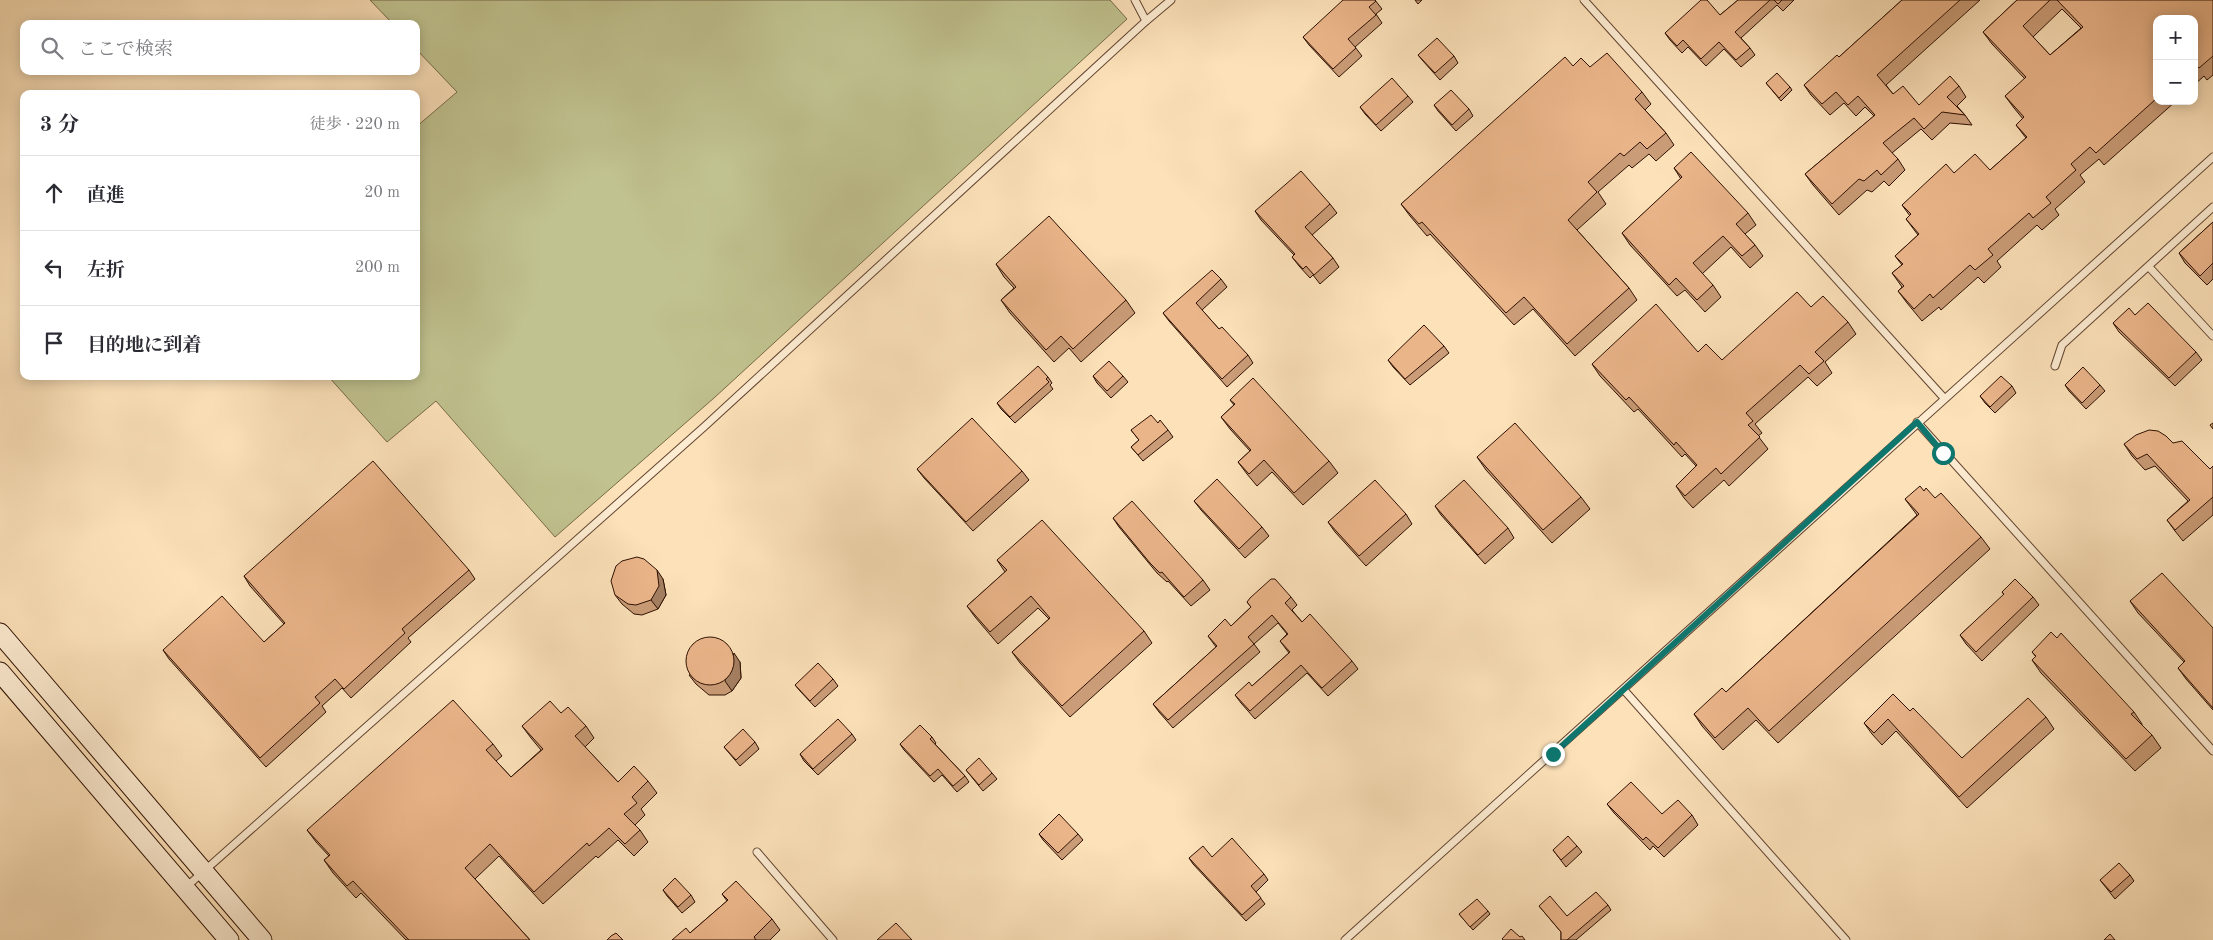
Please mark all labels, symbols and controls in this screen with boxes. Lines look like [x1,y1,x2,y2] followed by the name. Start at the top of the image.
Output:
[2153,15,2198,105] map controls
[2153,15,2198,60] button: +
[20,20,420,75] search box
[38,34,66,62] icon: search
[78,41,173,60] text: ここで検索
[2153,60,2198,105] button: −
[40,115,79,136] text: 3 分
[310,117,400,133] text: 徒歩 · 220 m
[40,179,68,207] icon: ahead
[364,185,400,201] text: 20 m
[87,187,125,206] text: 直進
[40,254,68,282] icon: left
[355,260,400,276] text: 200 m
[87,262,125,281] text: 左折
[40,329,68,357] icon: arrive
[87,337,201,356] text: 目的地に到着
[1932,442,1955,465] route start
[1542,743,1565,766] route end

